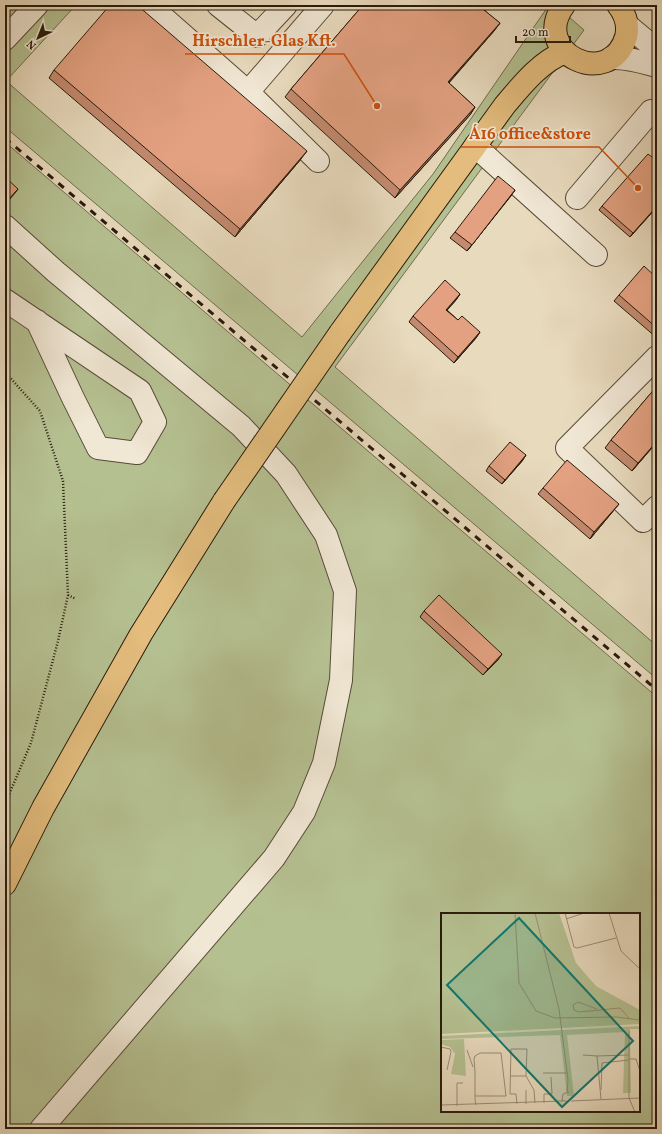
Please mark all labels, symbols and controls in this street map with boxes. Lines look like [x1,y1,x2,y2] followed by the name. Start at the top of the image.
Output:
[18,18,58,58] north arrow
[516,18,570,44] scale bar
[522,25,549,41] text: 20 m
[185,26,344,54] callout: Hirschler-Glas Kft.
[192,31,336,53] text: Hirschler-Glas Kft.
[24,36,40,52] text: N
[461,119,599,147] callout: Á16 office&store
[469,124,591,146] text: Á16 office&store
[441,913,640,1112] inset map

